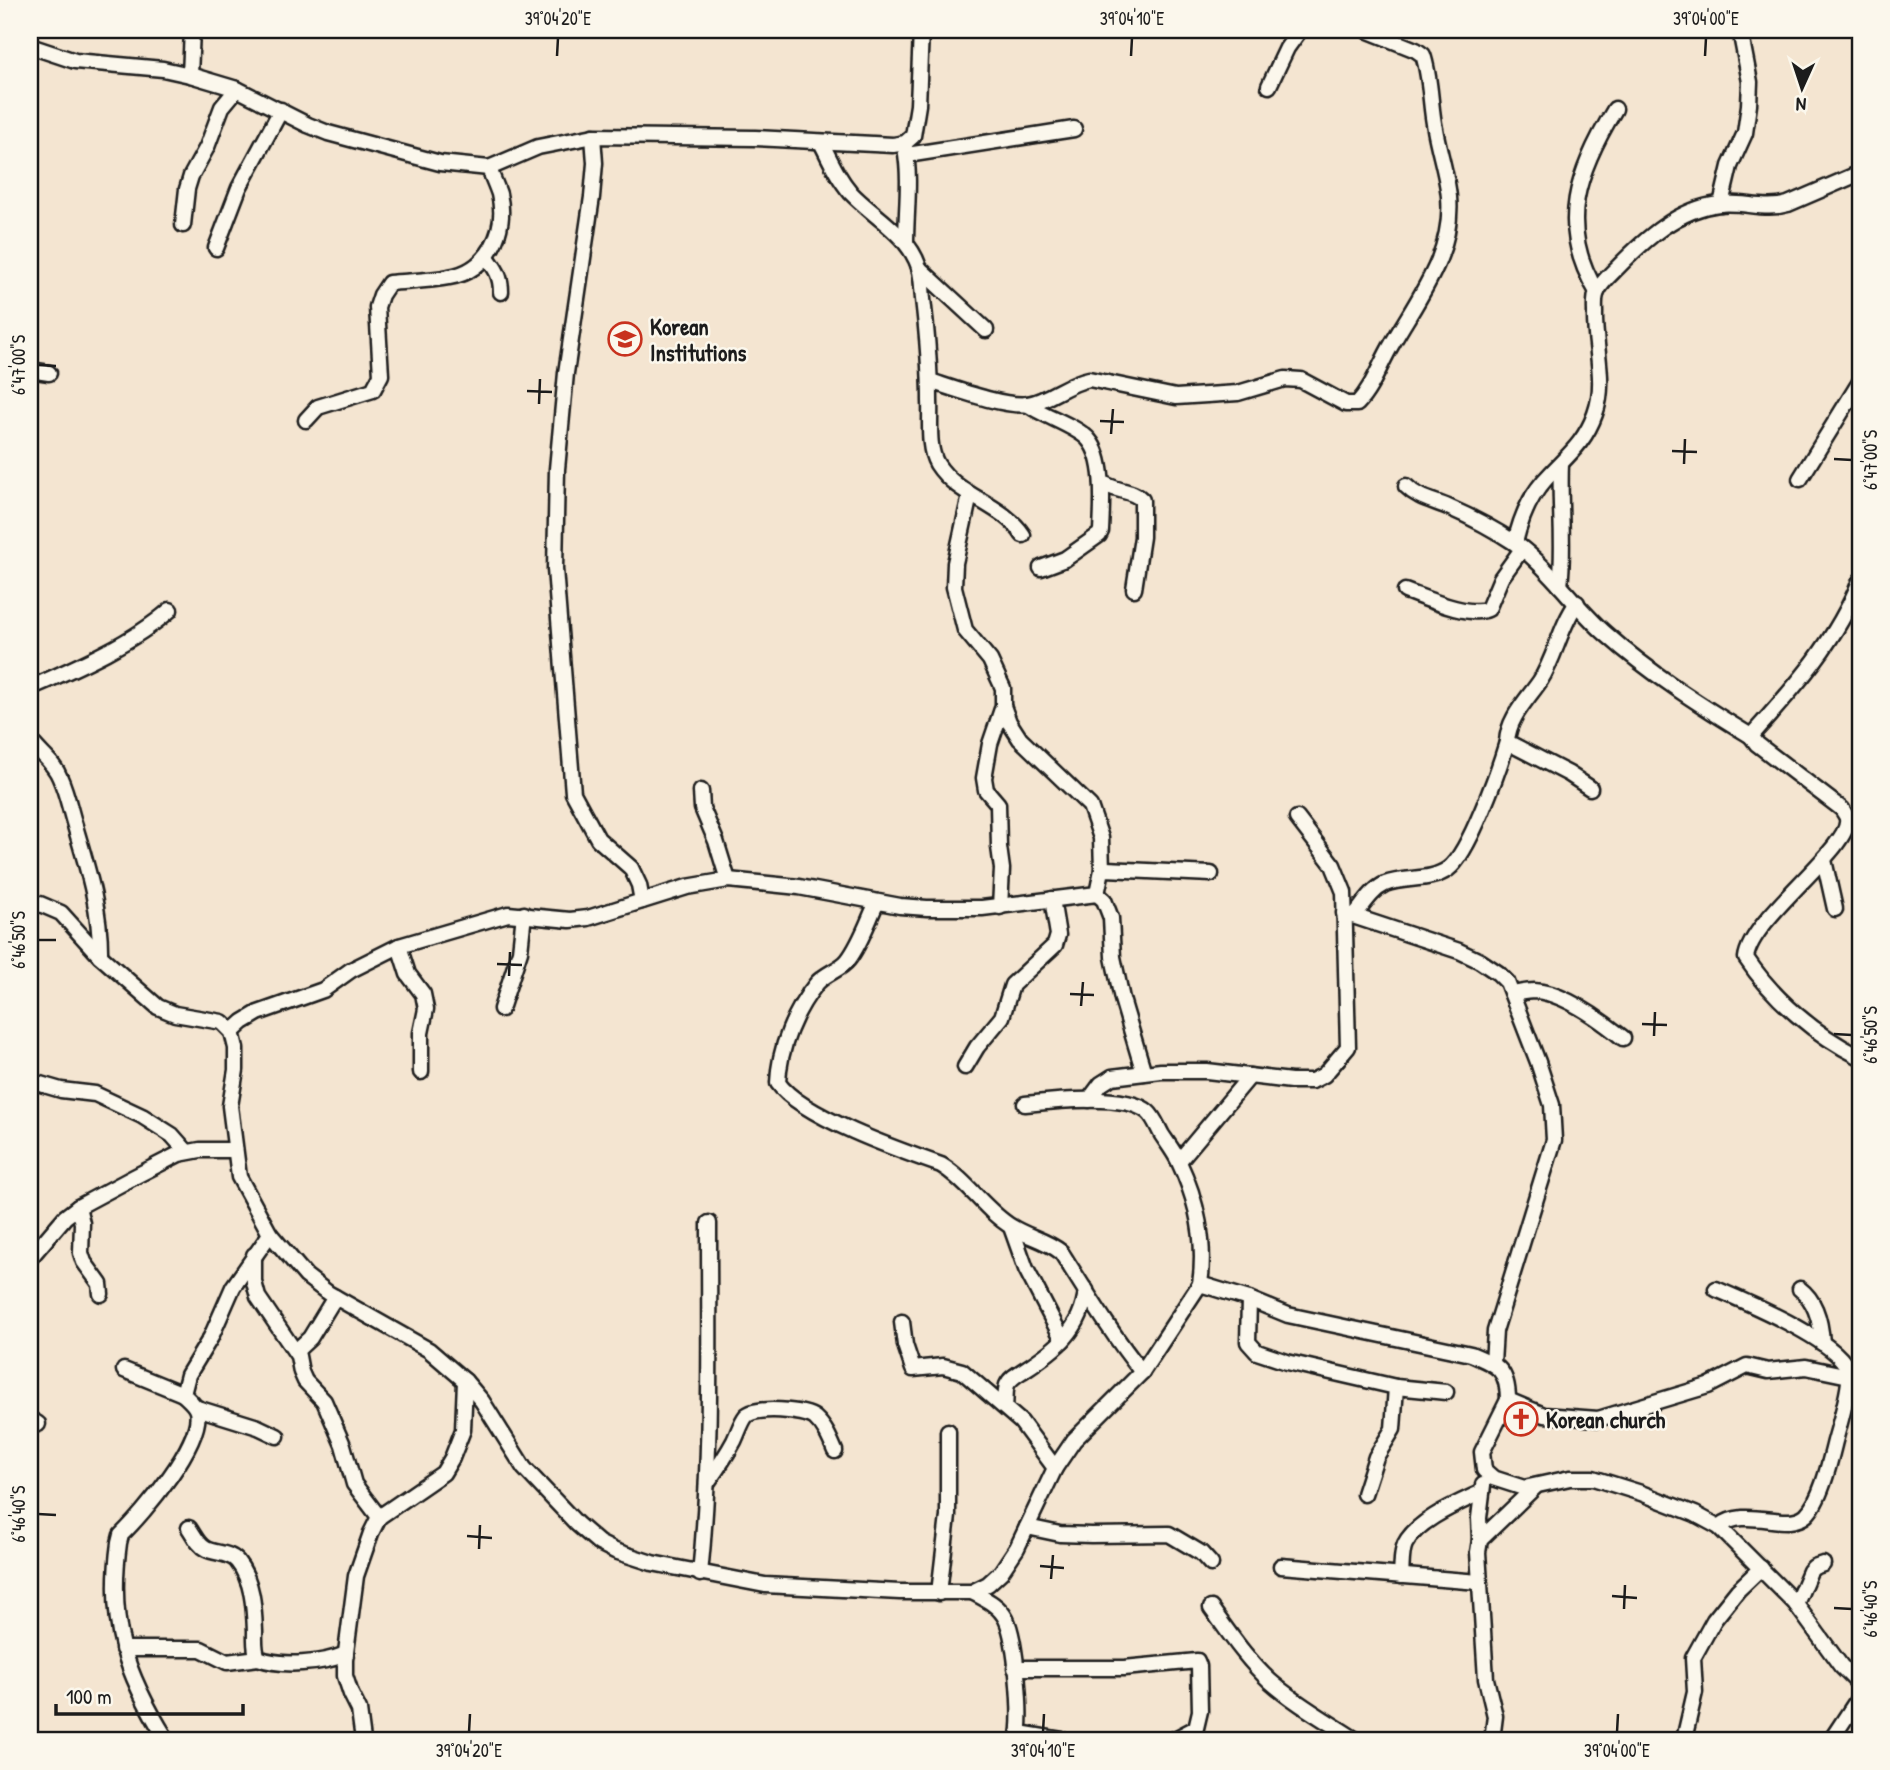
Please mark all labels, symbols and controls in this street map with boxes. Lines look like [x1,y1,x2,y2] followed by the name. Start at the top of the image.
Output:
[525,6,591,31] text: 39°04'20"E
[1100,6,1164,31] text: 39°04'10"E
[1673,6,1739,31] text: 39°04'00"E
[1768,52,1838,122] north arrow
[1795,92,1807,118] text: N
[650,311,747,368] place label: Korean Institutions
[606,320,644,358] school or university icon: Korean Institutions
[6,335,31,395] text: 6°47'00"S
[1858,430,1883,490] text: 6°47'00"S
[6,911,31,969] text: 6°46'50"S
[1858,1006,1883,1064] text: 6°46'50"S
[1502,1400,1540,1438] church icon: Korean church
[1546,1404,1666,1435] place label: Korean church
[6,1486,31,1542] text: 6°46'40"S
[1858,1581,1883,1637] text: 6°46'40"S
[56,1672,243,1716] scale bar
[66,1682,112,1711] text: 100 m
[436,1738,502,1763] text: 39°04'20"E
[1011,1738,1075,1763] text: 39°04'10"E
[1584,1738,1650,1763] text: 39°04'00"E

